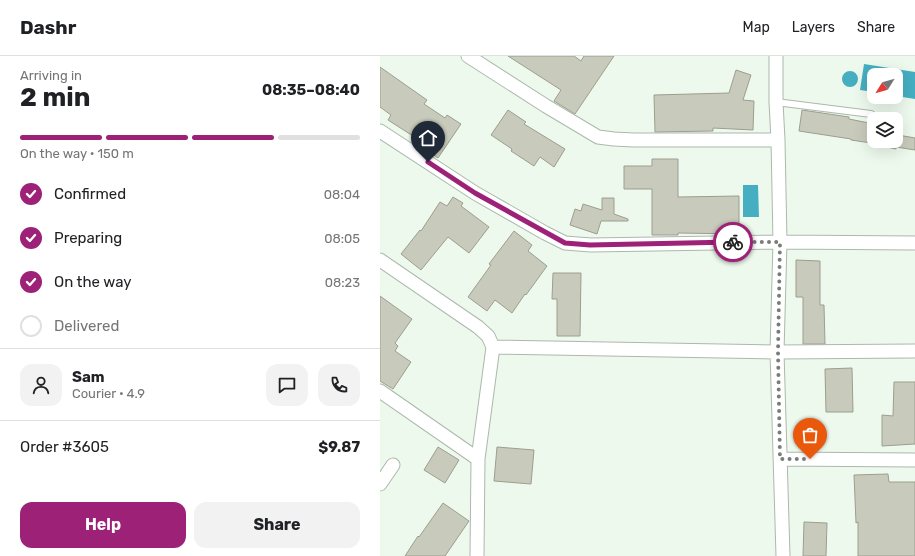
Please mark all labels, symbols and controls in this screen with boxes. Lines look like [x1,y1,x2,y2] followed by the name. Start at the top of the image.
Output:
[20,16,76,39] text: Dashr
[743,19,770,36] text: Map
[792,19,835,36] text: Layers
[857,19,895,36] text: Share
[20,68,82,83] text: Arriving in
[867,68,903,104] north arrow
[867,68,903,148] map controls
[262,81,360,99] text: 08:35–08:40
[20,82,90,113] text: 2 min
[867,112,903,148] button: layers
[411,121,445,162] pin
[417,127,439,149] icon: home
[20,146,134,161] text: On the way · 150 m
[20,183,42,205] icon: check
[54,185,126,203] text: Confirmed
[324,187,360,202] text: 08:04
[713,222,753,262] courier
[20,227,42,249] icon: check
[54,229,122,247] text: Preparing
[324,231,360,246] text: 08:05
[722,231,744,253] icon: bike
[20,271,42,293] icon: check
[54,273,132,291] text: On the way
[325,275,360,290] text: 08:23
[54,317,119,335] text: Delivered
[20,364,62,406] button: person
[266,364,308,406] button: chat
[318,364,360,406] button: phone
[72,368,105,386] text: Sam
[72,386,145,401] text: Courier · 4.9
[793,418,827,459] pin
[799,424,821,446] icon: bag
[20,438,109,456] text: Order #3605
[318,438,360,456] text: $9.87
[20,502,186,548] button: Help
[194,502,360,548] button: Share

